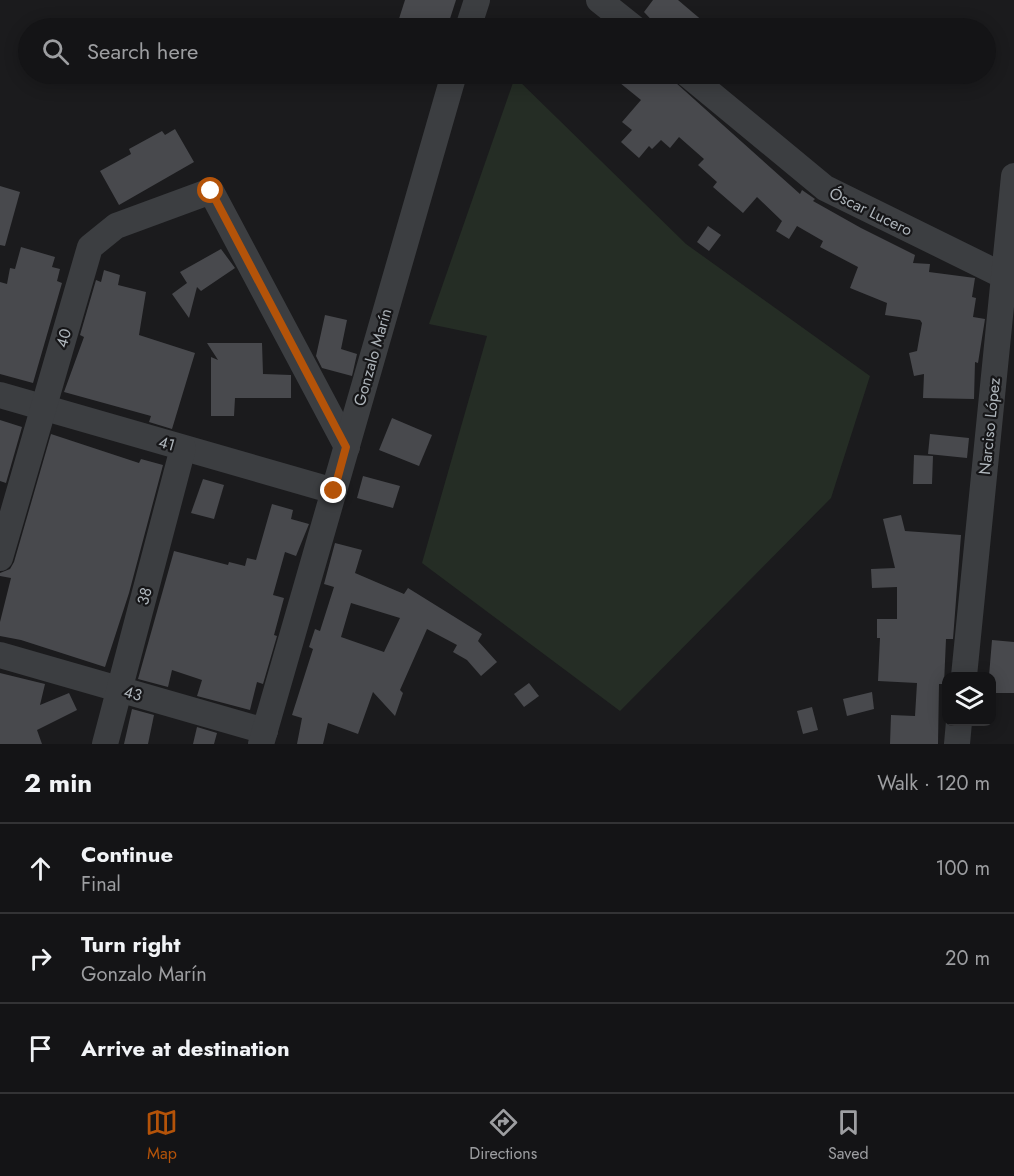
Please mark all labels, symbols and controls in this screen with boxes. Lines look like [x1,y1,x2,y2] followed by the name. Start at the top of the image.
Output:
[18,18,996,84] search box
[39,35,72,68] icon: search
[87,35,198,67] text: Search here
[197,177,223,203] route start
[825,181,916,242] street label: Óscar Lucero
[348,306,397,409] street label: Gonzalo Marín
[50,326,77,350] street label: 40
[973,376,1006,476] street label: Narciso López
[156,430,178,457] street label: 41
[320,477,346,503] route end
[131,585,158,608] street label: 38
[942,672,996,726] map controls
[942,672,996,726] button: layers
[121,680,145,707] street label: 43
[24,764,92,802] text: 2 min
[877,769,990,798] text: Walk · 120 m
[81,838,173,870] text: Continue
[24,852,57,885] icon: ahead
[935,854,990,883] text: 100 m
[81,870,121,899] text: Final
[81,928,181,960] text: Turn right
[24,942,57,975] icon: right
[945,944,990,973] text: 20 m
[81,960,207,989] text: Gonzalo Marín
[24,1032,57,1065] icon: arrive
[81,1032,290,1064] text: Arrive at destination
[145,1106,178,1165] tab: Map
[469,1106,537,1165] tab: Directions
[828,1106,869,1165] tab: Saved

